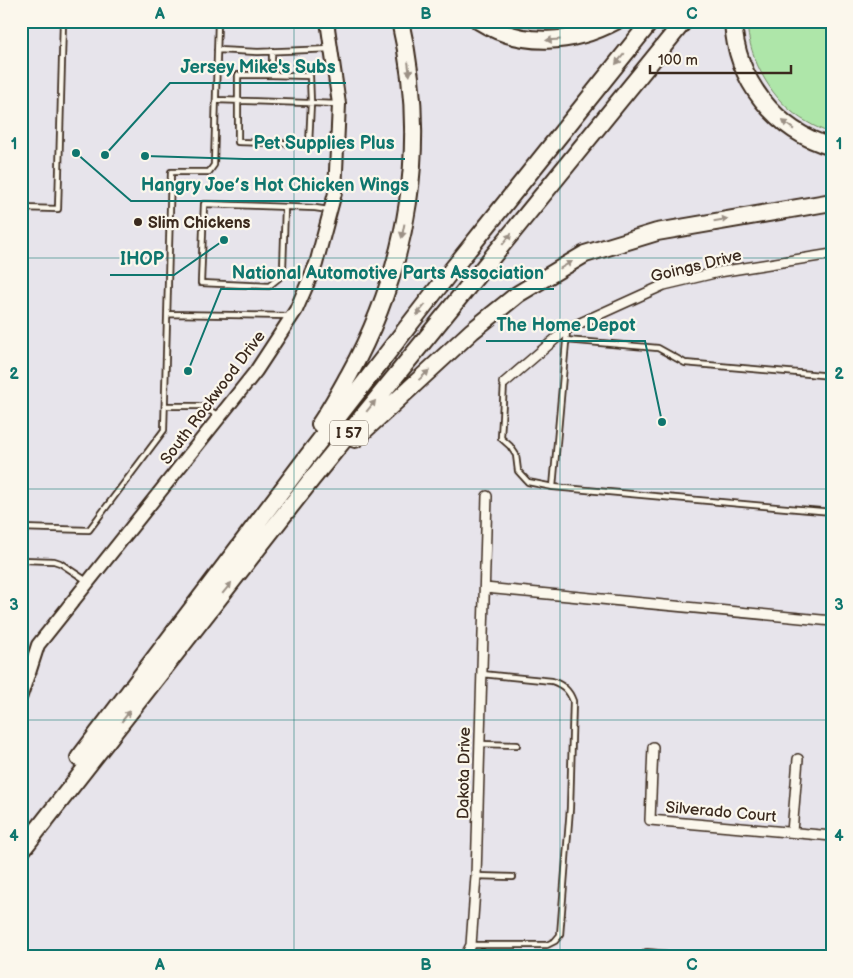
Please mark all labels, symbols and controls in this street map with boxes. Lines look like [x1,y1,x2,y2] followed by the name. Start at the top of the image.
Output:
[154,5,165,24] text: A
[420,5,432,24] text: B
[686,5,698,24] text: C
[544,36,560,44] one-way arrow
[650,42,792,74] scale bar
[170,50,346,83] callout: Jersey Mike's Subs
[658,51,698,70] text: 100 m
[615,52,626,65] one-way arrow
[180,57,336,78] text: Jersey Mike's Subs
[405,61,413,77] one-way arrow
[782,120,795,131] one-way arrow
[244,126,405,159] callout: Pet Supplies Plus
[253,133,395,154] text: Pet Supplies Plus
[11,135,17,154] text: 1
[836,135,842,154] text: 1
[131,168,419,201] callout: Hangry Joe’s Hot Chicken Wings
[141,175,409,196] text: Hangry Joe’s Hot Chicken Wings
[148,214,251,233] place label: Slim Chickens
[132,216,144,228] marker: Slim Chickens
[713,216,729,224] one-way arrow
[399,223,407,239] one-way arrow
[501,233,512,246] one-way arrow
[110,242,174,275] callout: IHOP
[649,246,744,287] street label: Goings Drive
[120,249,165,270] text: IHOP
[221,256,554,289] callout: National Automotive Parts Association
[559,261,572,270] one-way arrow
[232,263,544,284] text: National Automotive Parts Association
[416,303,426,317] one-way arrow
[486,308,645,341] callout: The Home Depot
[497,315,635,336] text: The Home Depot
[157,327,270,468] street label: South Rockwood Drive
[9,365,19,384] text: 2
[834,365,844,384] text: 2
[418,369,430,381] one-way arrow
[366,400,377,413] one-way arrow
[330,420,368,446] road number: I 57
[222,582,233,595] one-way arrow
[9,596,19,615] text: 3
[834,596,844,615] text: 3
[121,709,132,722] one-way arrow
[454,726,475,819] street label: Dakota Drive
[665,798,777,827] street label: Silverado Court
[9,827,19,846] text: 4
[834,827,844,846] text: 4
[154,956,165,975] text: A
[420,956,432,975] text: B
[686,956,698,975] text: C

